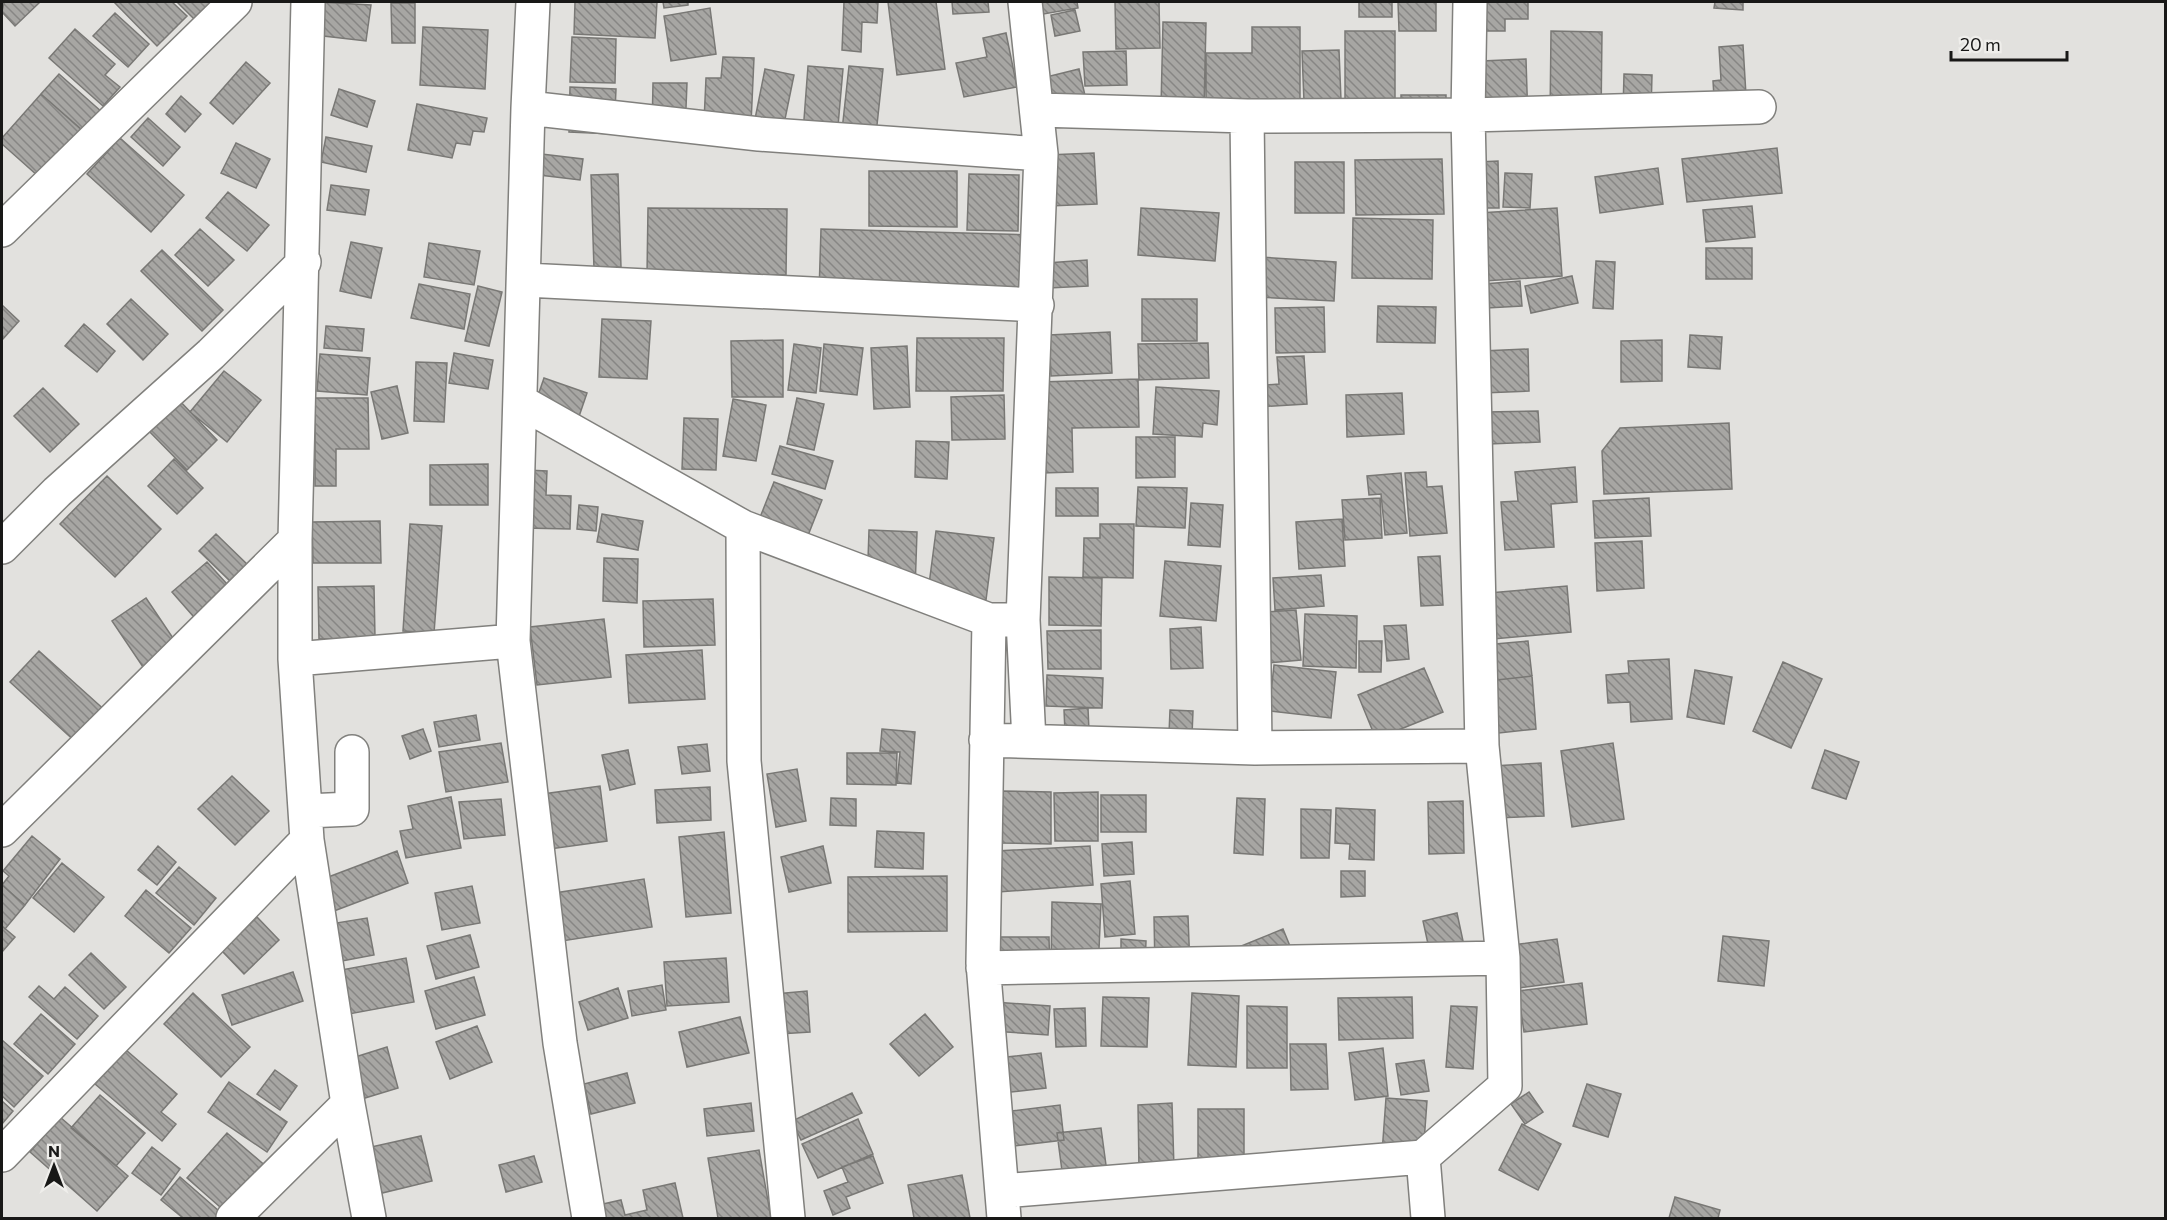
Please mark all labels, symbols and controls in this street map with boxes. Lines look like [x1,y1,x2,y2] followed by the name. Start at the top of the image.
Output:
[1951,24,2066,62] scale bar
[1960,33,2001,55] text: 20 m
[24,1136,84,1196] north arrow
[48,1141,60,1160] text: N

